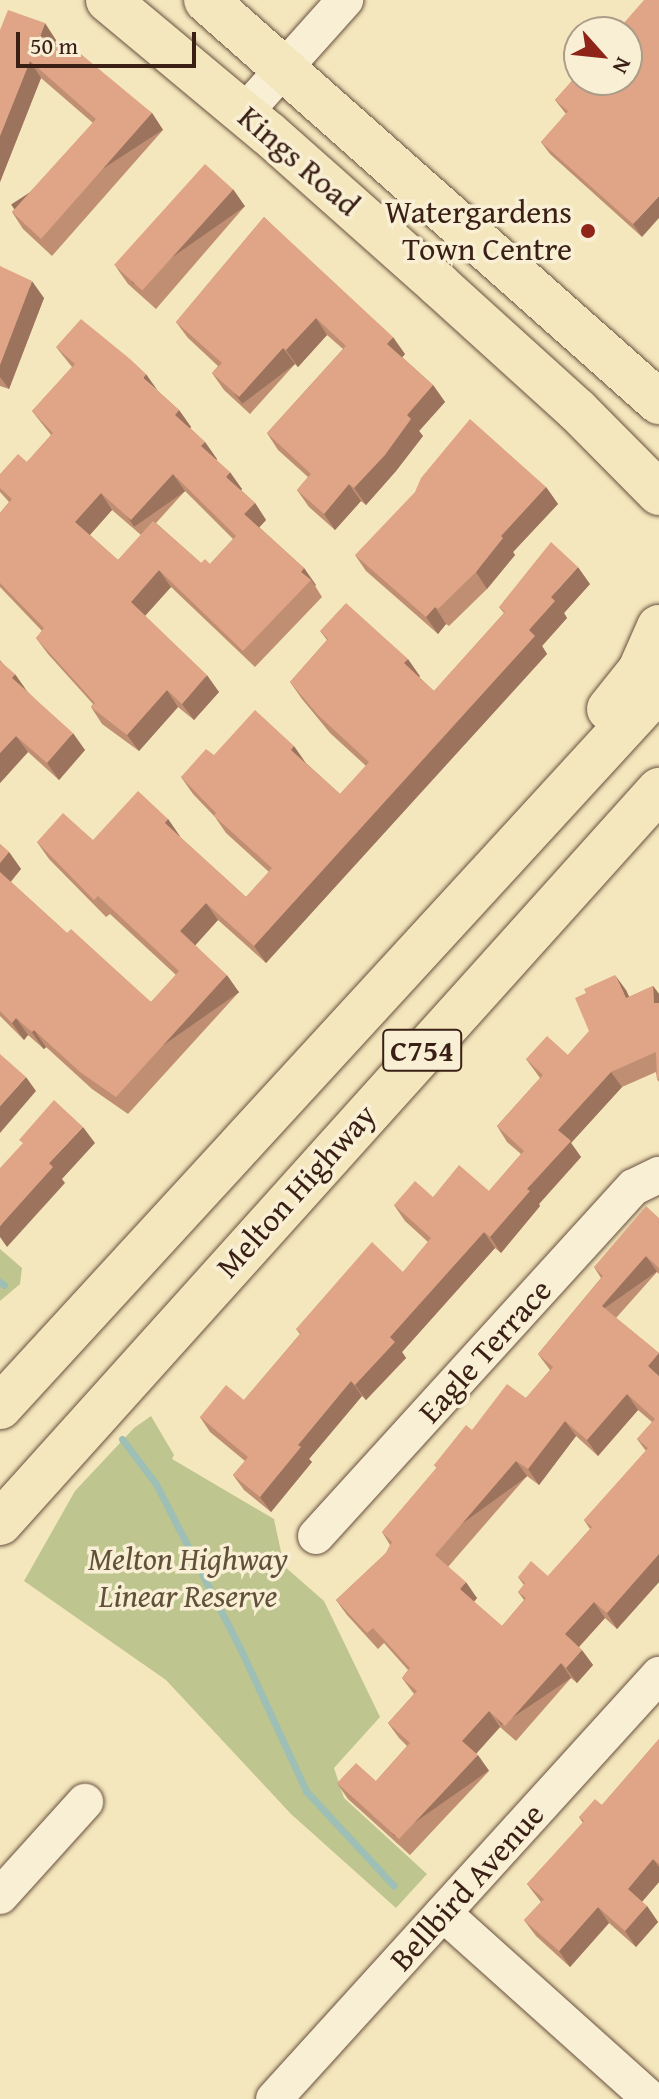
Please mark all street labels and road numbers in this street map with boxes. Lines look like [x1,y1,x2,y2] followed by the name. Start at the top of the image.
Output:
[230,98,368,224] street label: Kings Road
[382,1024,462,1076] road number: C754
[208,1096,384,1286] street label: Melton Highway
[410,1271,560,1431] street label: Eagle Terrace
[382,1795,552,1979] street label: Bellbird Avenue

